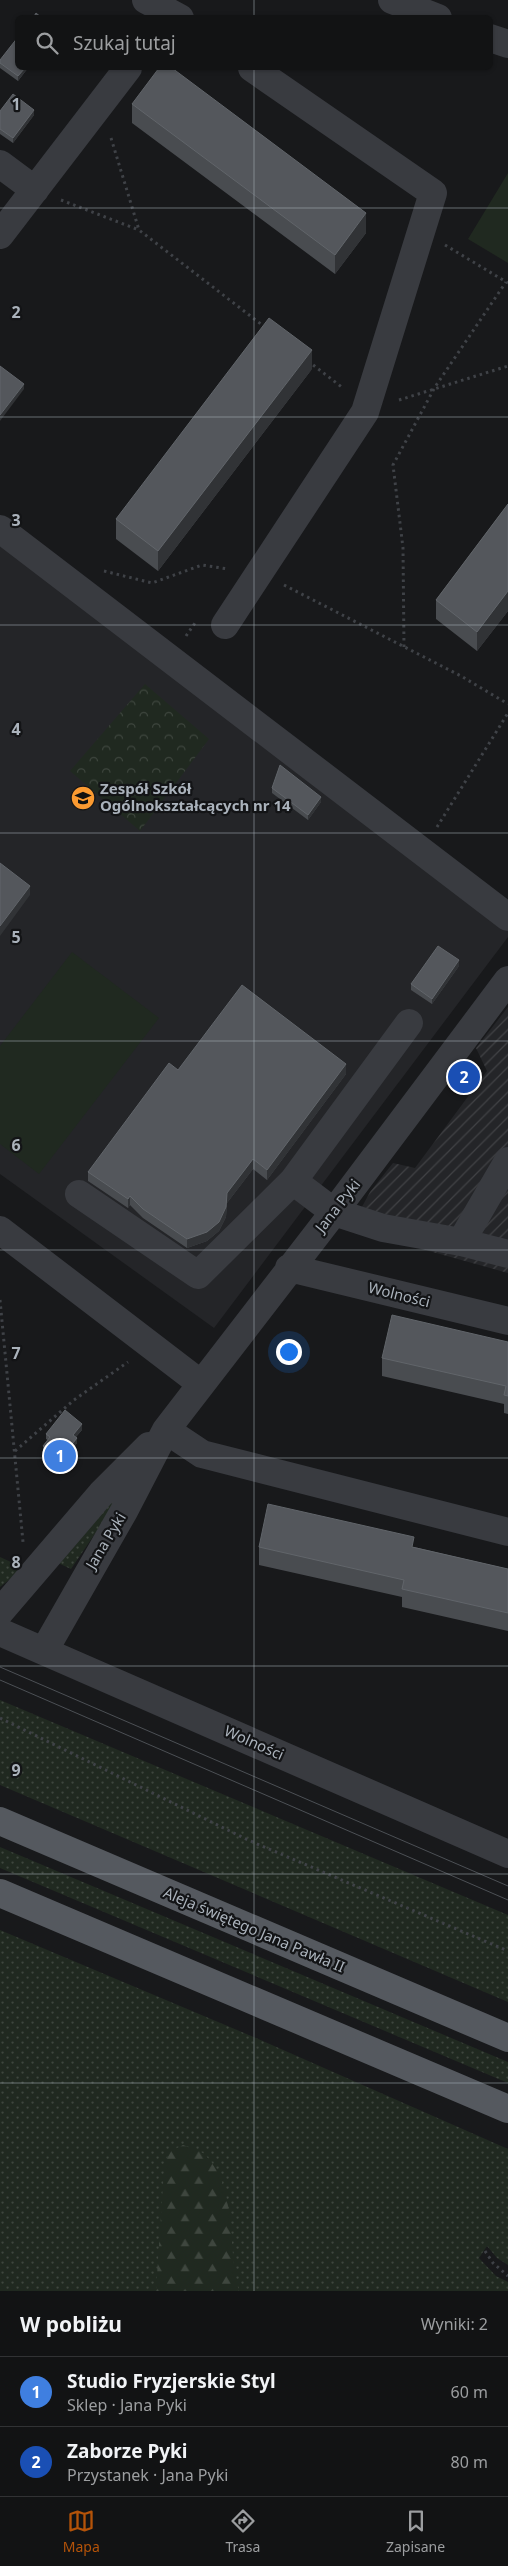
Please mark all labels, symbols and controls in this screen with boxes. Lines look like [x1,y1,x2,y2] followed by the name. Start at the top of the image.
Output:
[15,15,493,70] search box
[33,29,61,57] icon: search
[73,30,176,56] text: Szukaj tutaj
[11,93,21,115] text: 1
[11,301,21,323] text: 2
[11,509,21,531] text: 3
[11,718,21,740] text: 4
[100,778,291,815] place label: Zespół Szkół Ogólnokształcących nr 14
[70,785,96,811] school or university icon: Zespół Szkół Ogólnokształcących nr 14
[11,926,21,948] text: 5
[448,1058,480,1096] pin: 2
[11,1134,21,1156] text: 6
[309,1175,364,1238] street label: Jana Pyki
[366,1277,432,1311] street label: Wolności
[276,1339,302,1365] your location
[11,1342,21,1364] text: 7
[44,1437,76,1475] pin: 1
[79,1508,130,1574] street label: Jana Pyki
[11,1551,21,1573] text: 8
[221,1720,287,1764] street label: Wolności
[11,1759,21,1781] text: 9
[161,1882,348,1976] street label: Aleja świętego Jana Pawła II
[20,2310,122,2338] text: W pobliżu
[421,2313,488,2335] text: Wyniki: 2
[67,2368,276,2394] text: Studio Fryzjerskie Styl
[31,2381,41,2403] text: 1
[451,2381,488,2403] text: 60 m
[67,2394,187,2416] text: Sklep · Jana Pyki
[67,2438,188,2464] text: Zaborze Pyki
[31,2451,41,2473] text: 2
[451,2451,488,2473] text: 80 m
[67,2464,228,2486] text: Przystanek · Jana Pyki
[63,2507,100,2556] tab: Mapa
[225,2507,260,2556] tab: Trasa
[386,2507,445,2556] tab: Zapisane

